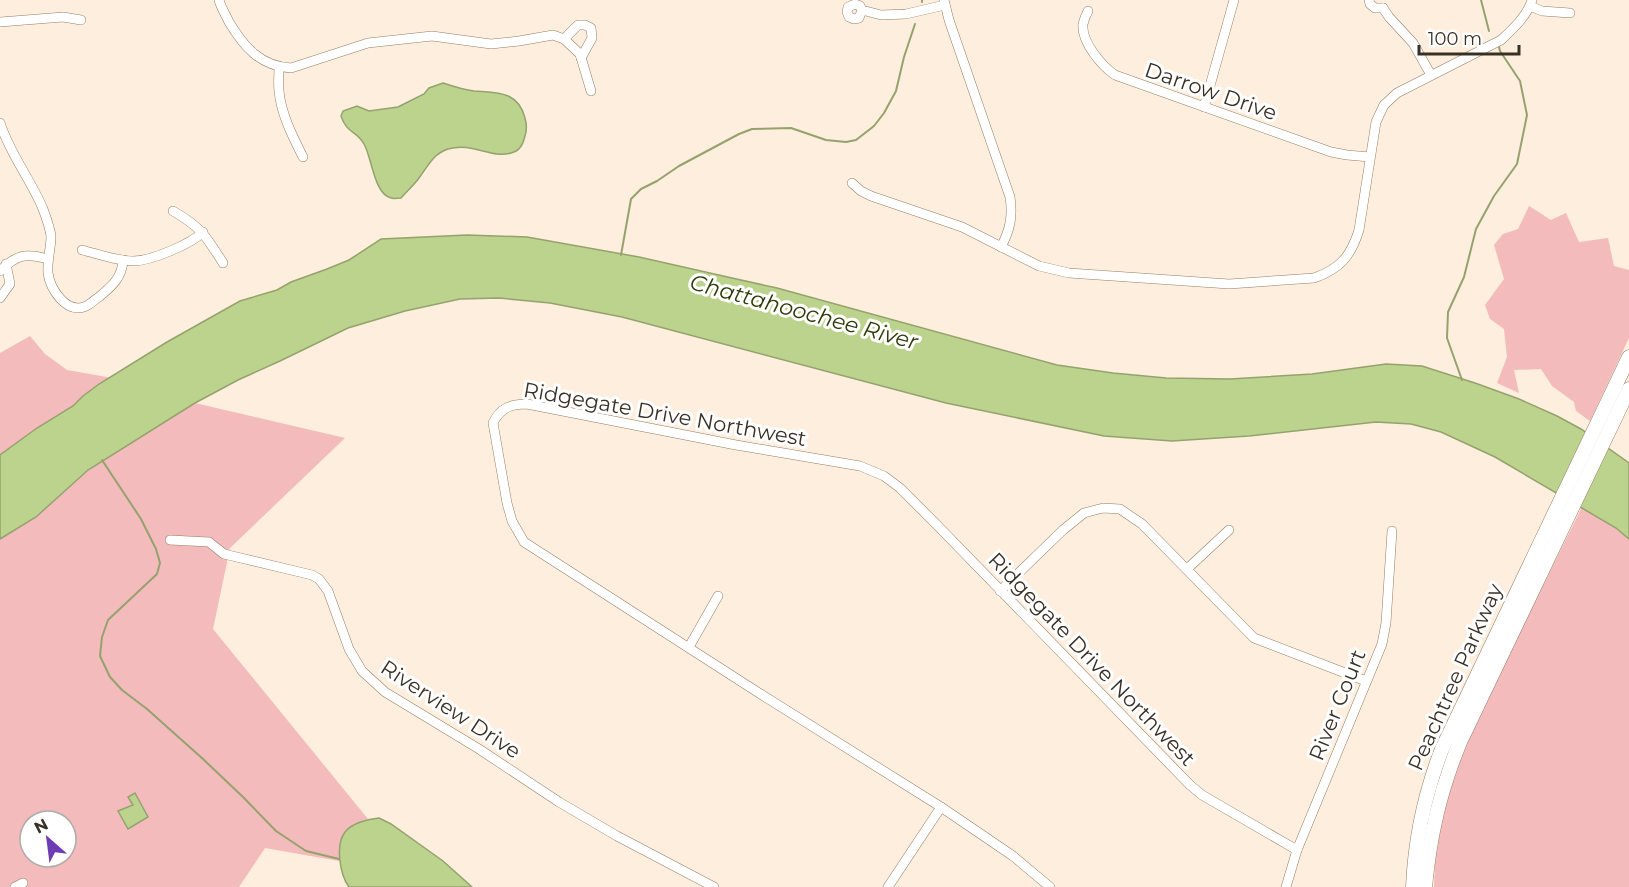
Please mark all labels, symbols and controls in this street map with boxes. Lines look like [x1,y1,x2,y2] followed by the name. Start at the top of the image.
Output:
[1419,18,1520,56] scale bar
[1428,28,1482,50] text: 100 m
[1142,57,1280,125] street label: Darrow Drive
[687,269,922,356] water label: Chattahoochee River
[522,377,808,451] street label: Ridgegate Drive Northwest
[983,547,1201,771] street label: Ridgegate Drive Northwest
[1403,579,1508,774] street label: Peachtree Parkway
[1303,646,1371,764] street label: River Court
[376,654,526,764] street label: Riverview Drive
[18,809,78,869] north arrow
[31,815,51,838] text: N

